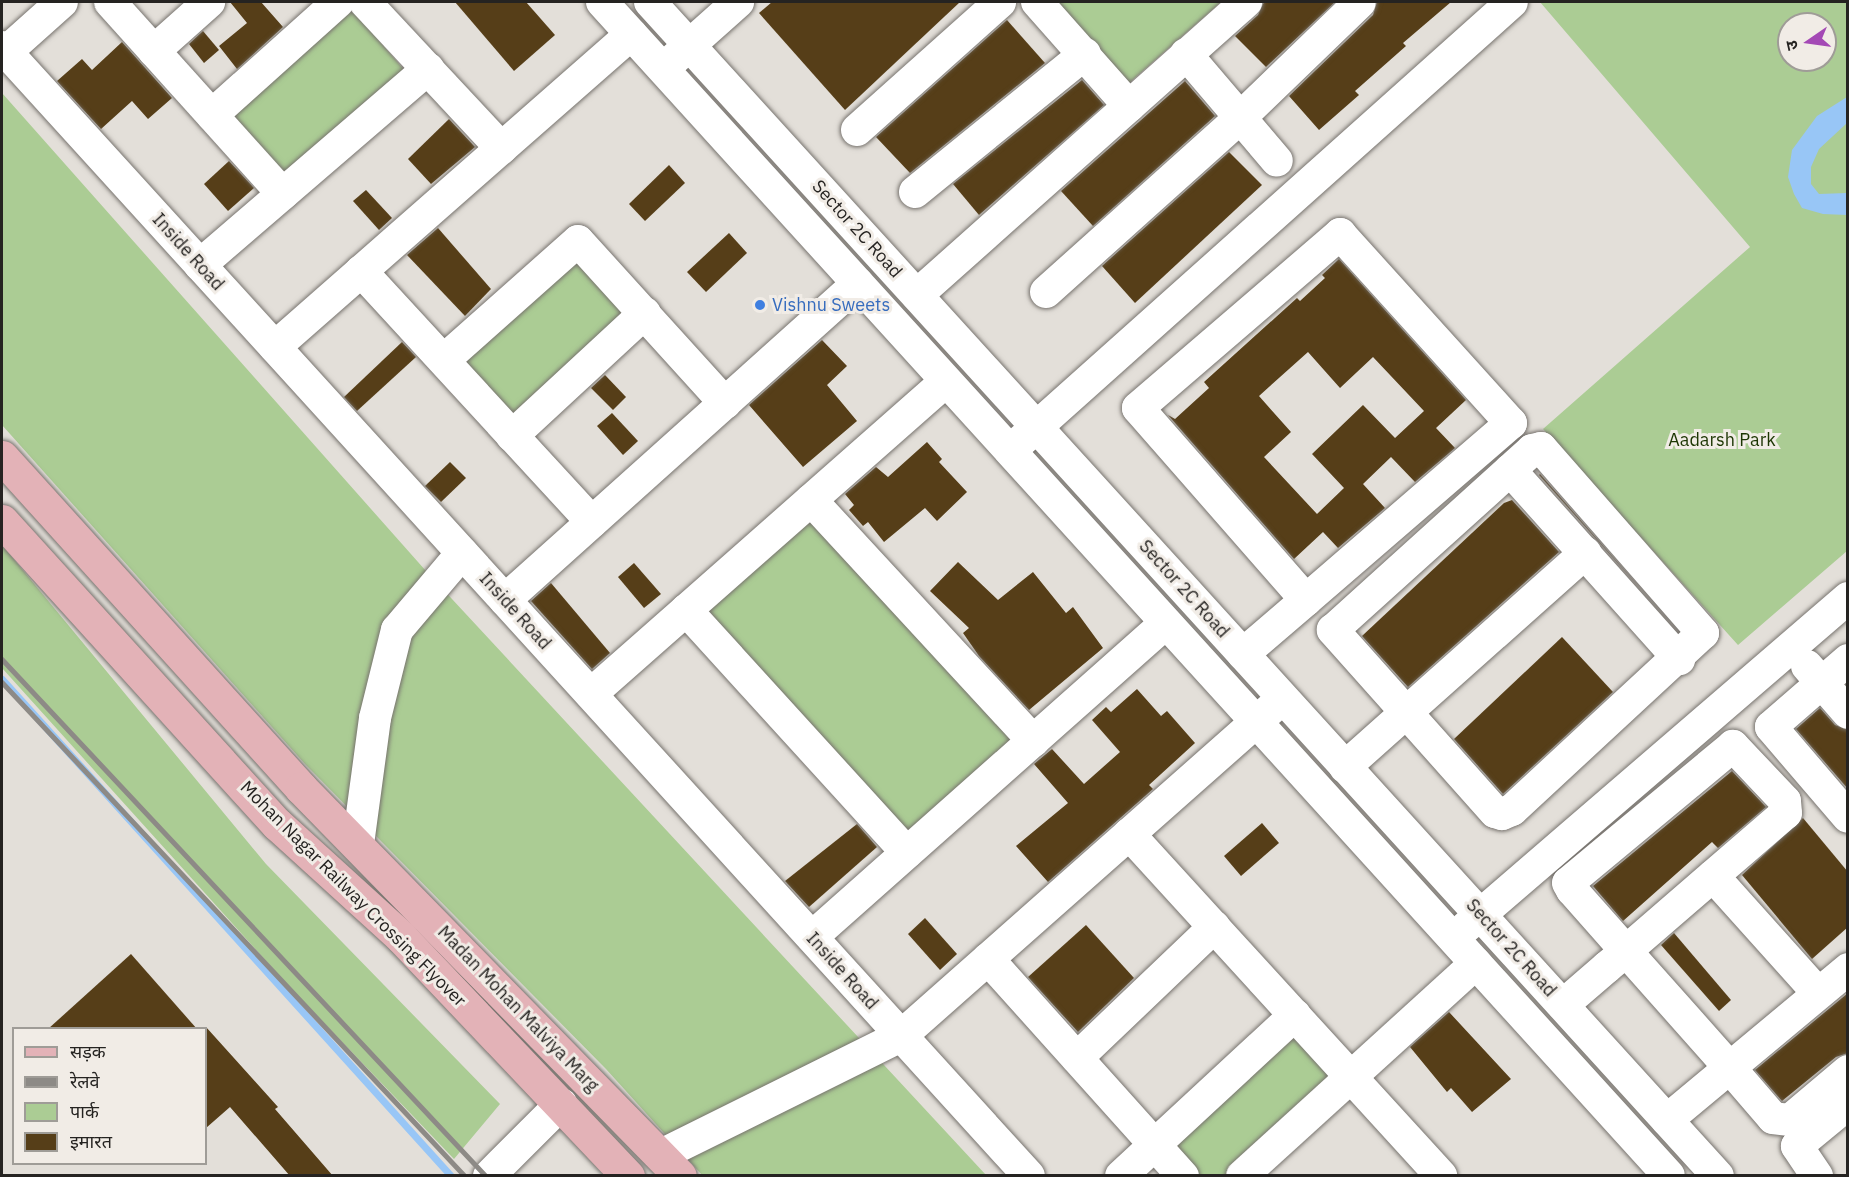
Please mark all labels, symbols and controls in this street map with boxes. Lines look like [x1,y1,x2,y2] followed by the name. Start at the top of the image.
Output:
[1777,12,1837,72] north arrow
[1781,39,1802,52] text: उ
[807,176,907,282] street label: Sector 2C Road
[148,209,228,295] street label: Inside Road
[772,294,890,316] place label: Vishnu Sweets
[753,298,767,312] marker: Vishnu Sweets
[1668,429,1776,451] park label: Aadarsh Park
[1134,536,1234,642] street label: Sector 2C Road
[475,568,555,654] street label: Inside Road
[236,777,470,1011] street label: Mohan Nagar Railway Crossing Flyover
[1461,895,1561,1001] street label: Sector 2C Road
[433,921,603,1097] street label: Madan Mohan Malviya Marg
[802,928,882,1014] street label: Inside Road
[12,1027,207,1165] legend
[70,1040,106,1063] text: सड़क
[70,1070,100,1093] text: रेलवे
[70,1100,99,1123] text: पार्क
[70,1130,112,1153] text: इमारत

